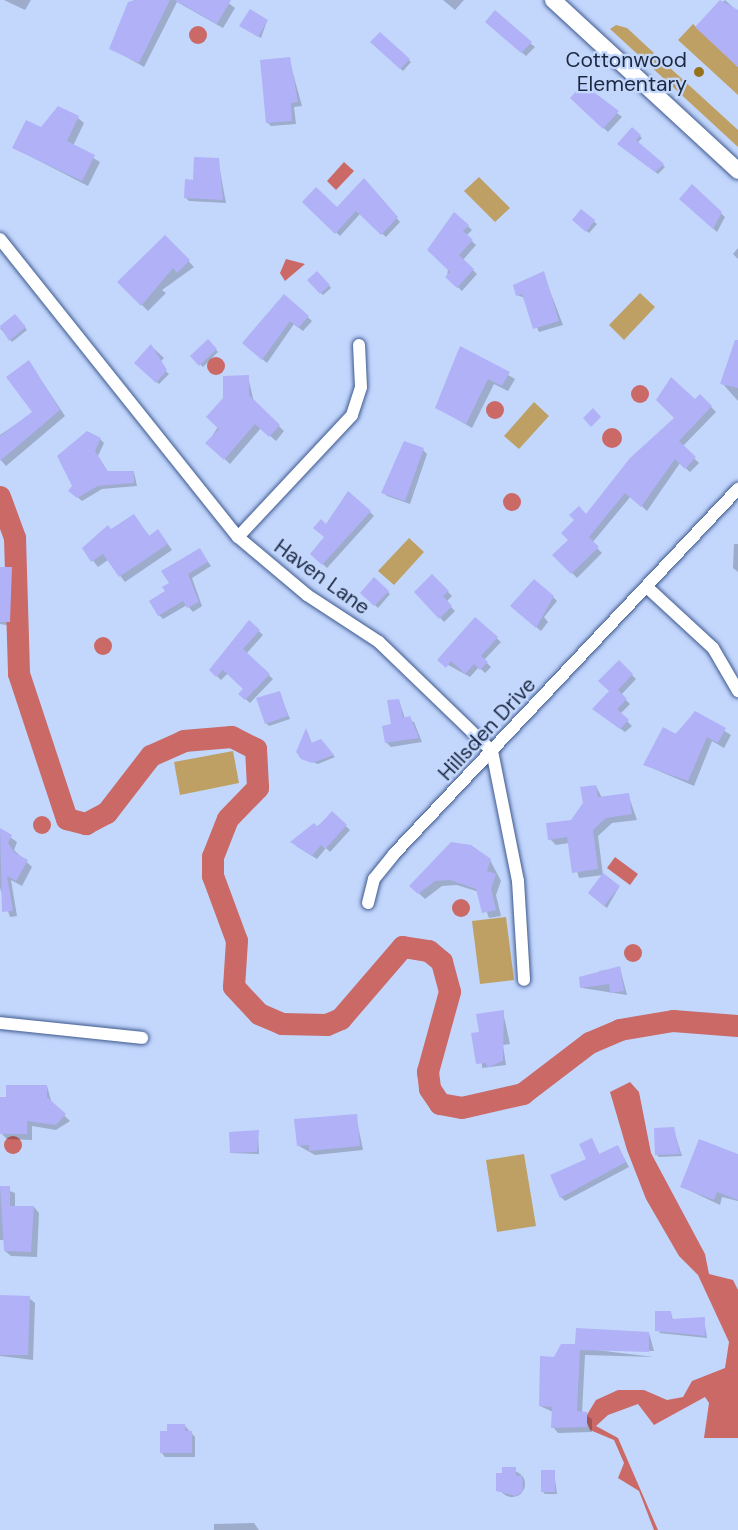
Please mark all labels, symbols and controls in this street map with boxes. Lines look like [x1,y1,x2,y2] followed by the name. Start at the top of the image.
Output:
[566,47,687,97] place label: Cottonwood Elementary
[692,65,706,79] marker: Cottonwood Elementary
[269,534,375,620] street label: Haven Lane
[433,672,541,786] street label: Hillsden Drive

